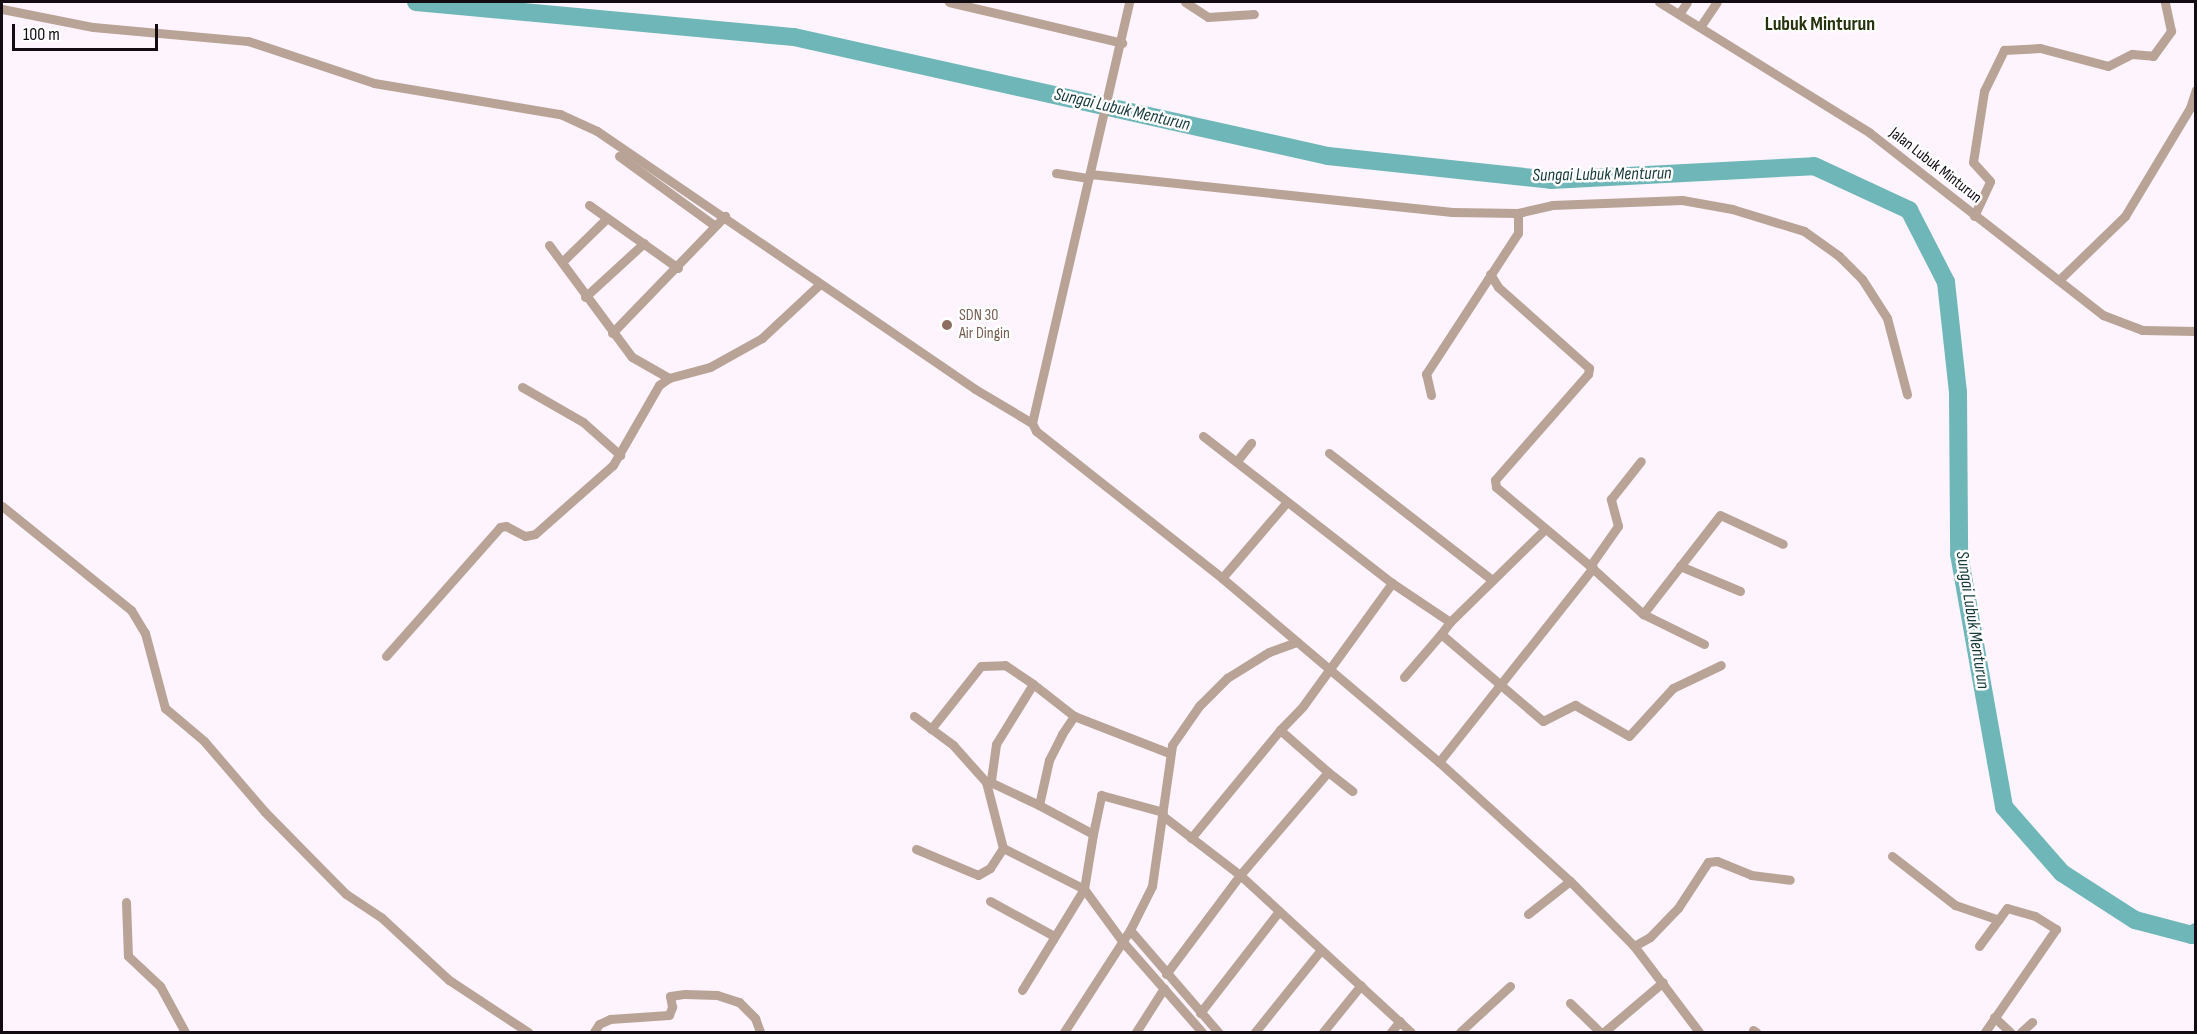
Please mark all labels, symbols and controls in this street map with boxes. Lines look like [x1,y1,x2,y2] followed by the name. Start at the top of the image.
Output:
[15,12,160,50] scale bar
[1765,12,1875,36] district label: Lubuk Minturun
[23,24,60,45] text: 100 m
[1052,84,1192,136] water label: Sungai Lubuk Menturun
[1885,124,1985,208] street label: Jalan Lubuk Minturun
[1532,163,1672,187] water label: Sungai Lubuk Menturun
[959,306,1010,344] place label: SDN 30 Air Dingin
[940,318,954,332] marker: SDN 30 Air Dingin
[1950,550,1994,690] water label: Sungai Lubuk Menturun

